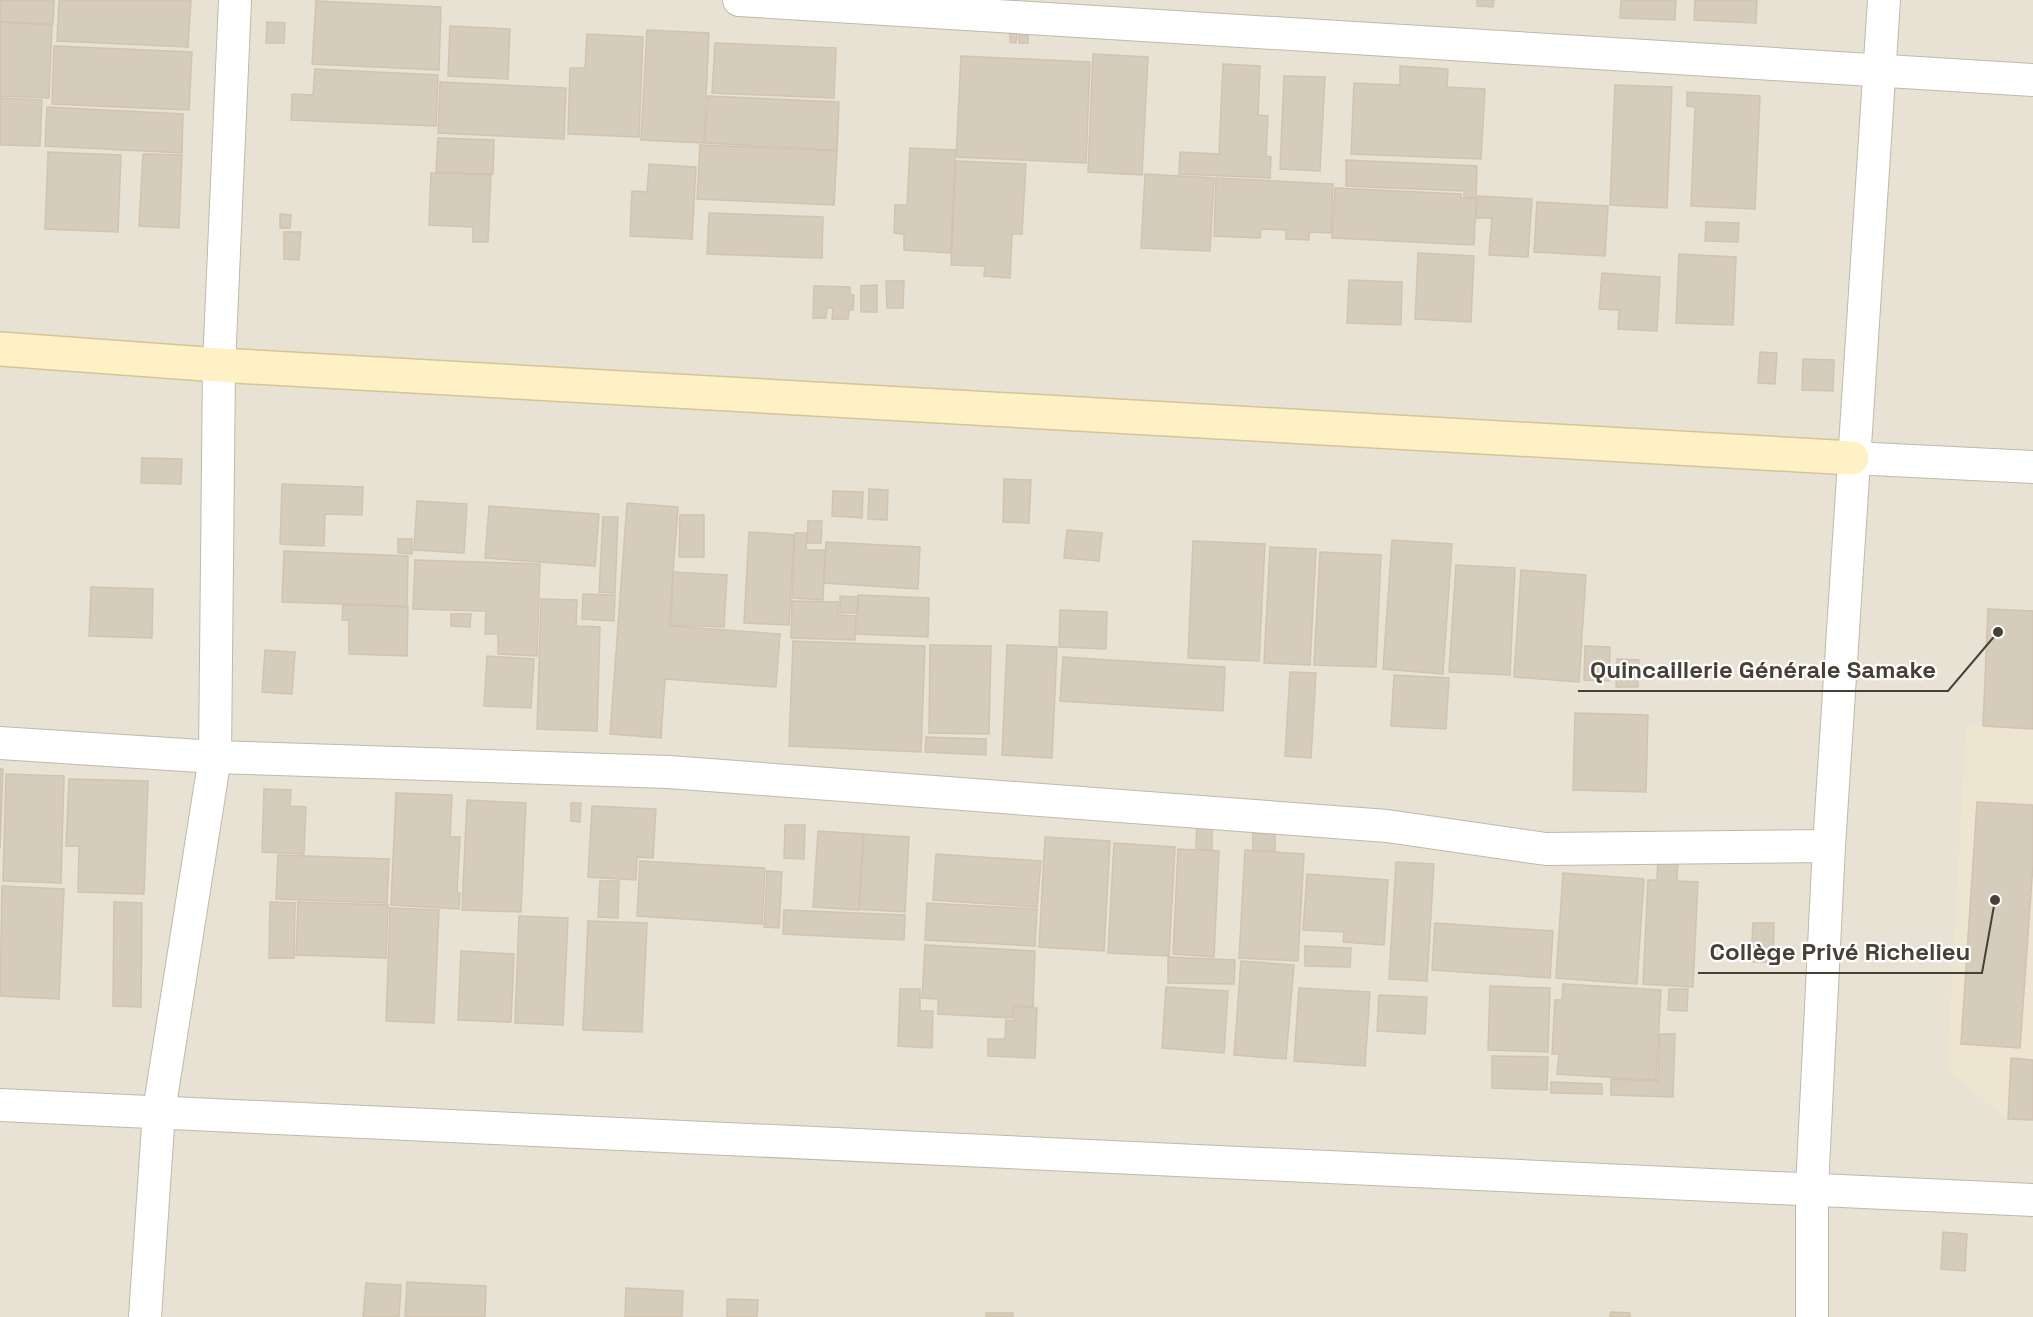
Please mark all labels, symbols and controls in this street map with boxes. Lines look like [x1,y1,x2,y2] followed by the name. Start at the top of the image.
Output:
[1578,649,1948,691] callout: Quincaillerie Générale Samake
[1590,654,1936,685] text: Quincaillerie Générale Samake
[1698,931,1982,973] callout: Collège Privé Richelieu
[1710,936,1970,967] text: Collège Privé Richelieu

